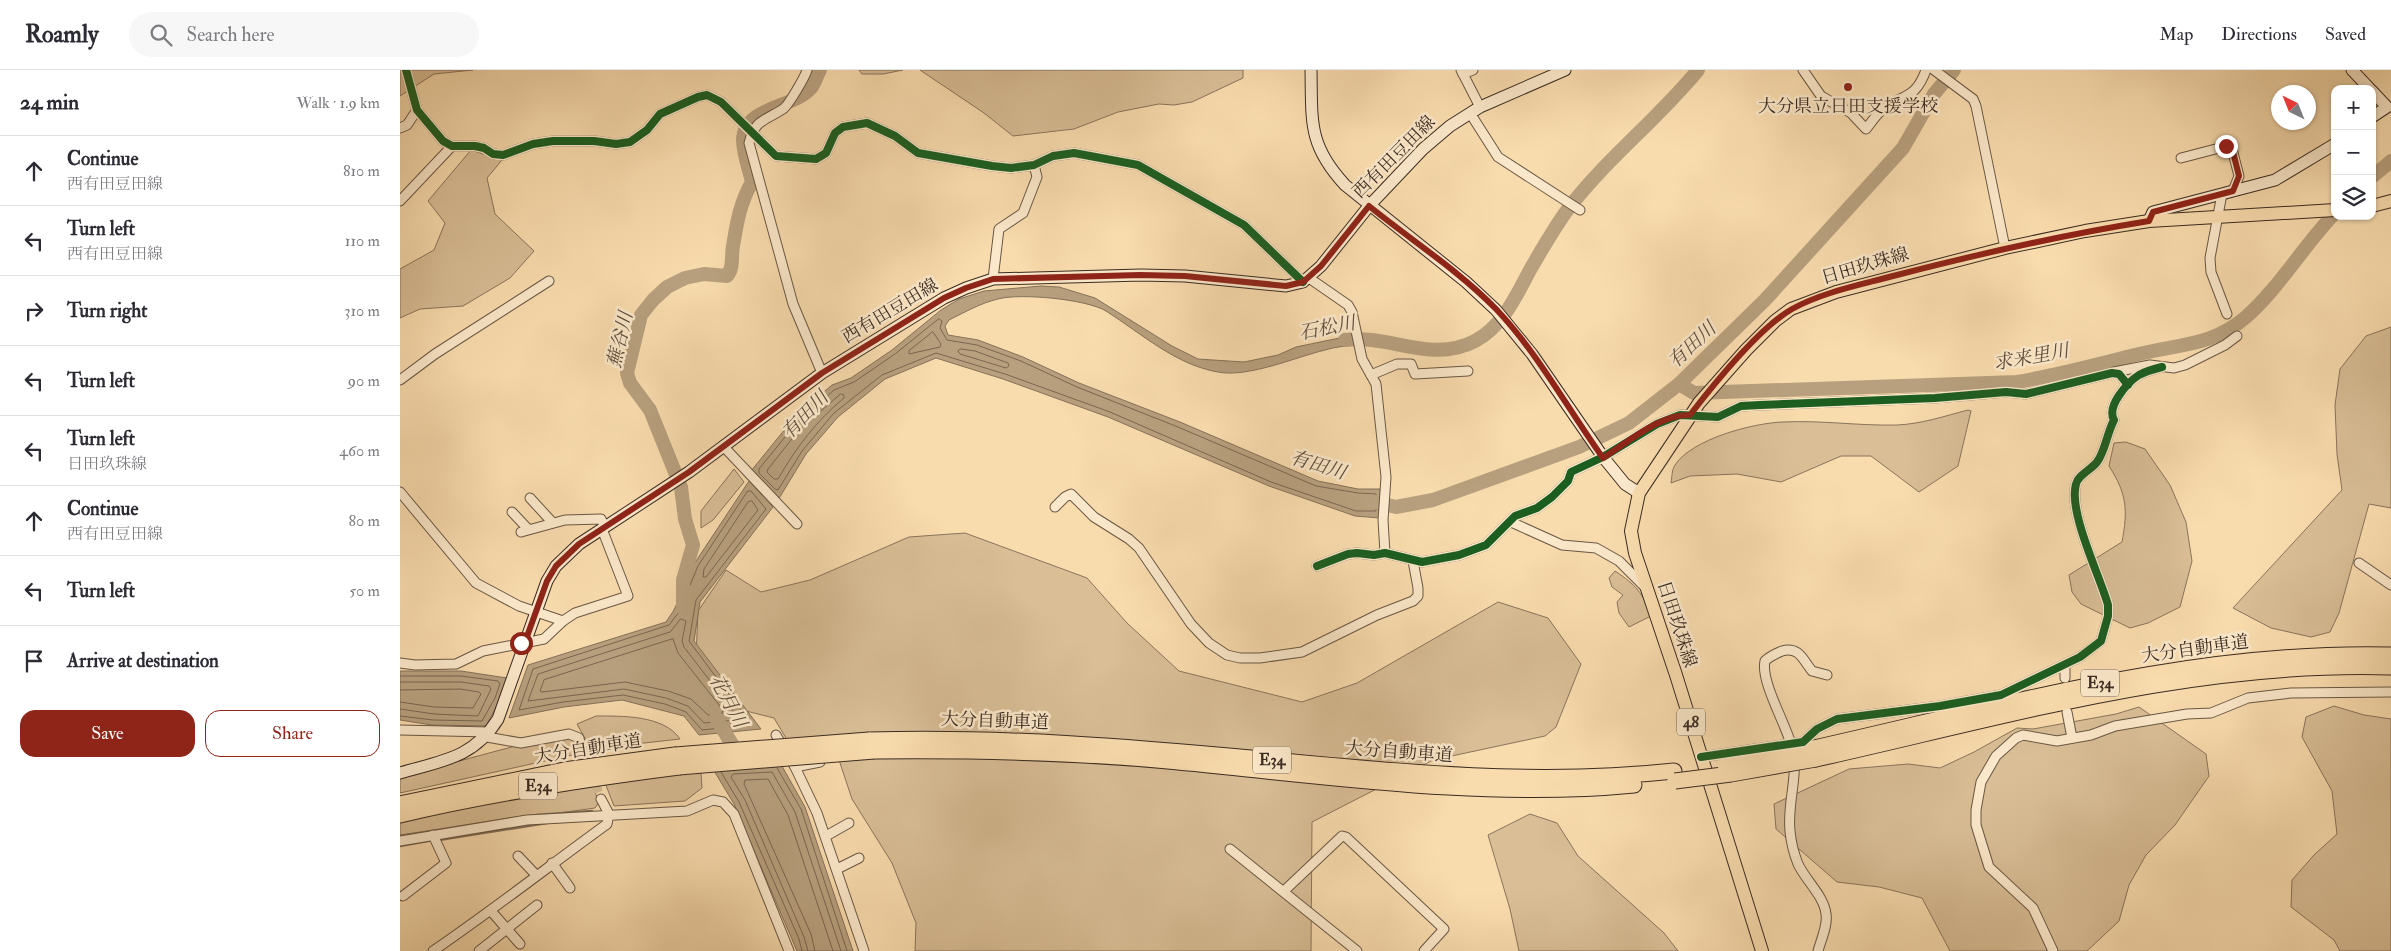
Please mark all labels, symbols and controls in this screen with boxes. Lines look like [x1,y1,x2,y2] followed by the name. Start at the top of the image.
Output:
[129,12,479,57] search box
[25,19,99,50] text: Roamly
[147,21,175,49] icon: search
[187,23,274,47] text: Search here
[2160,23,2193,46] text: Map
[2221,23,2297,46] text: Directions
[2325,23,2366,46] text: Saved
[1842,81,1854,93] marker: 大分県立日田支援学校
[2271,85,2316,130] north arrow
[2331,85,2376,220] map controls
[2331,85,2376,130] button: +
[20,89,79,116] text: 24 min
[297,93,380,113] text: Walk · 1.9 km
[1758,95,1938,118] place label: 大分県立日田支援学校
[1348,111,1440,203] street label: 西有田豆田線
[2331,130,2376,175] button: −
[2215,135,2238,158] route end
[67,147,138,171] text: Continue
[20,157,48,185] icon: ahead
[343,161,380,181] text: 810 m
[67,174,163,194] text: 西有田豆田線
[2331,175,2376,220] button: layers
[67,217,135,241] text: Turn left
[20,227,48,255] icon: left
[345,231,380,251] text: 110 m
[1819,243,1911,289] street label: 日田玖珠線
[67,244,163,264] text: 西有田豆田線
[838,273,942,349] street label: 西有田豆田線
[20,297,48,325] icon: right
[67,299,147,323] text: Turn right
[344,301,380,321] text: 310 m
[602,308,639,370] water label: 蕪谷川
[1297,310,1359,345] water label: 石松川
[1663,315,1722,373] water label: 有田川
[1991,338,2072,375] water label: 求来里川
[20,367,48,395] icon: left
[67,369,135,393] text: Turn left
[348,371,380,391] text: 90 m
[777,385,835,444] water label: 有田川
[67,427,135,451] text: Turn left
[20,437,48,465] icon: left
[339,441,380,461] text: 460 m
[1287,445,1351,485] water label: 有田川
[67,454,147,474] text: 日田玖珠線
[67,497,138,521] text: Continue
[20,507,48,535] icon: ahead
[349,511,380,531] text: 80 m
[67,524,163,544] text: 西有田豆田線
[20,577,48,605] icon: left
[1652,578,1702,670] street label: 日田玖珠線
[67,579,135,603] text: Turn left
[349,581,380,601] text: 50 m
[2140,630,2250,668] street label: 大分自動車道
[510,632,533,655] route start
[20,647,48,675] icon: arrive
[67,649,219,673] text: Arrive at destination
[704,670,753,734] water label: 花月川
[2081,670,2119,696] road number: E34
[941,708,1049,734] street label: 大分自動車道
[1677,708,1705,736] road number: 48
[20,710,195,757] button: Save
[205,710,380,757] button: Share
[533,729,643,769] street label: 大分自動車道
[1344,737,1454,767] street label: 大分自動車道
[1253,746,1291,774] road number: E34
[519,772,557,799] road number: E34

